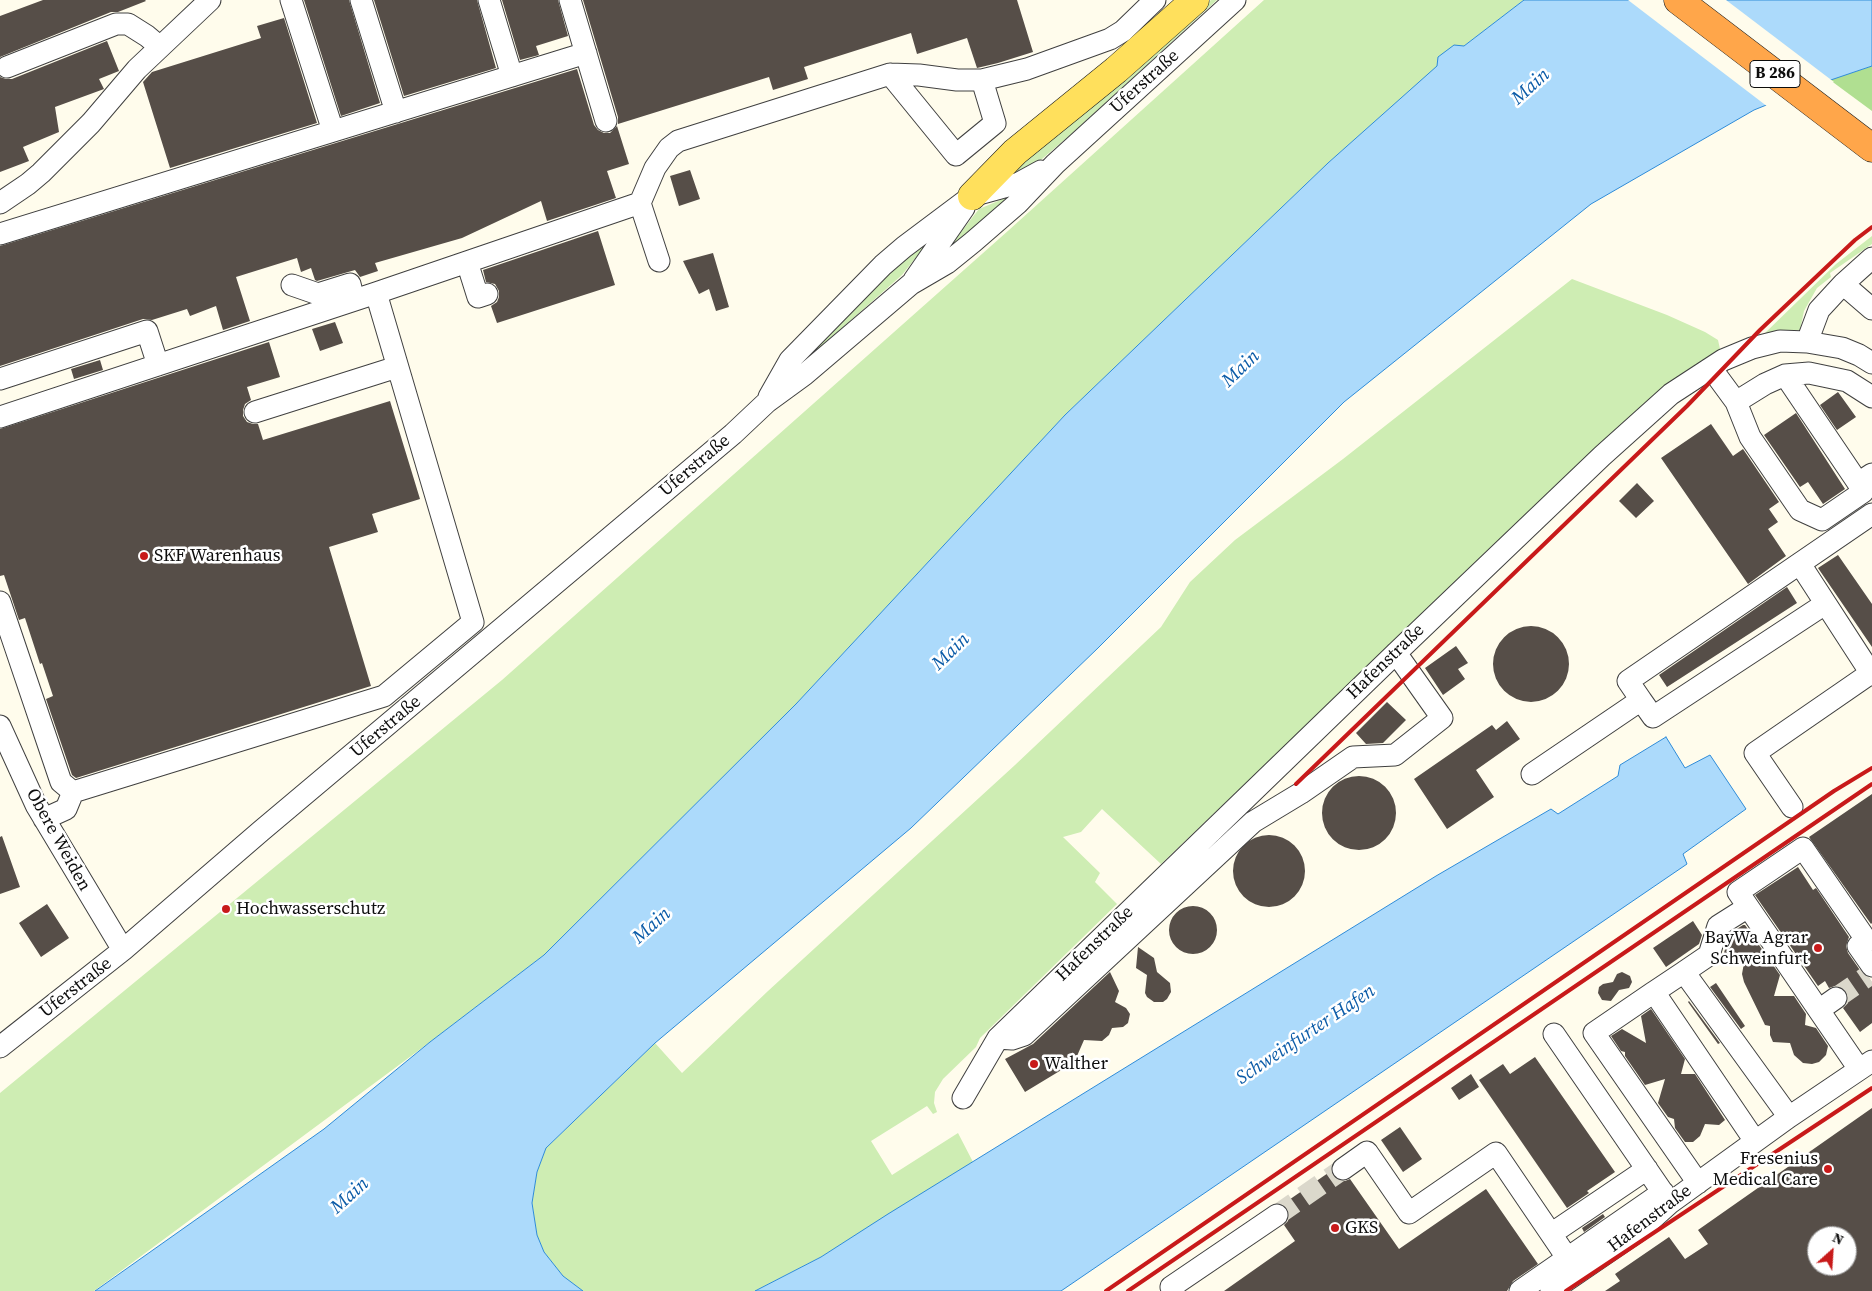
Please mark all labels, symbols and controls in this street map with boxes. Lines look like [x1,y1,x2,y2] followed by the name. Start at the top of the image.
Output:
[1106,45,1184,119] street label: Uferstraße
[1750,61,1800,88] road number: B 286
[1507,64,1555,110] water label: Main
[1217,346,1265,392] water label: Main
[655,430,735,502] street label: Uferstraße
[154,545,281,567] place label: SKF Warenhaus
[138,550,150,562] marker: SKF Warenhaus
[1343,620,1429,704] street label: Hafenstraße
[927,629,975,675] water label: Main
[346,691,426,763] street label: Uferstraße
[21,785,95,895] street label: Obere Weiden
[236,898,385,920] place label: Hochwasserschutz
[1052,902,1138,986] street label: Hafenstraße
[220,903,232,915] marker: Hochwasserschutz
[628,903,676,949] water label: Main
[1704,927,1808,970] place label: BayWa Agrar Schweinfurt
[1812,942,1824,954] marker: BayWa Agrar Schweinfurt
[36,953,116,1023] street label: Uferstraße
[1232,980,1380,1090] water label: Schweinfurter Hafen
[1044,1053,1108,1075] place label: Walther
[1028,1058,1040,1070] marker: Walther
[1713,1148,1818,1190] place label: Fresenius Medical Care
[1822,1163,1834,1175] marker: Fresenius Medical Care
[326,1173,374,1219] water label: Main
[1604,1181,1696,1257] street label: Hafenstraße
[1345,1217,1378,1239] place label: GKS
[1329,1222,1341,1234] marker: GKS
[1807,1226,1857,1276] north arrow
[1829,1227,1847,1250] text: N

